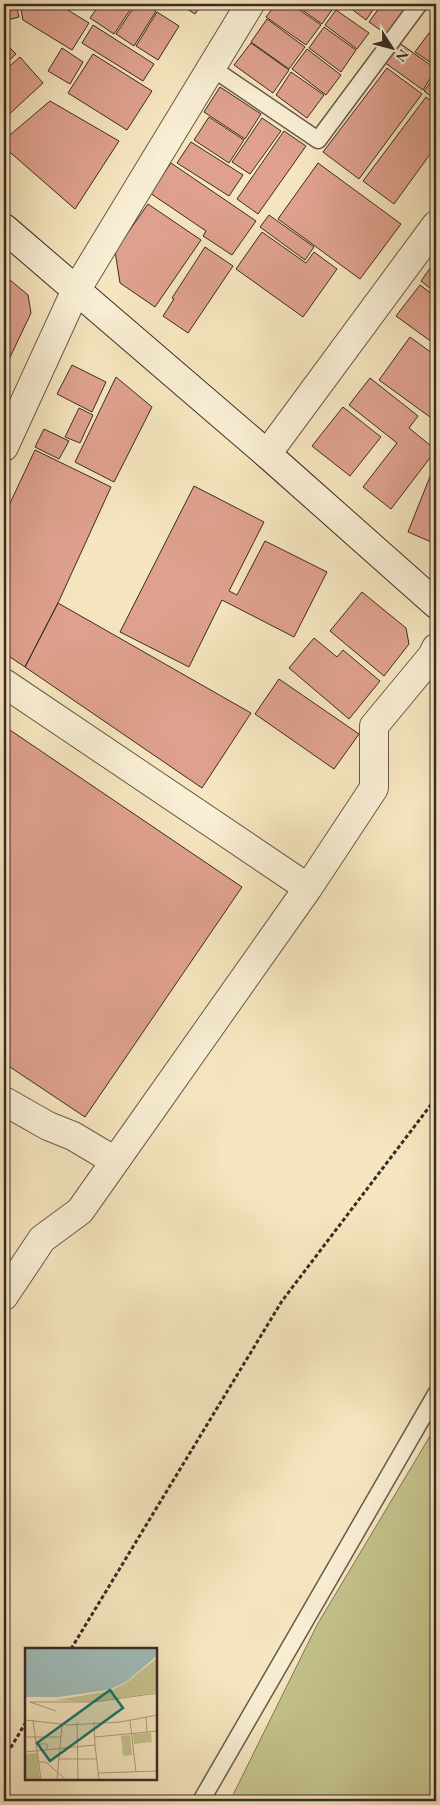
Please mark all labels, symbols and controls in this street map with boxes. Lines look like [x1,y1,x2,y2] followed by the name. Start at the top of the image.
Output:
[368,22,418,72] north arrow
[392,46,413,66] text: N
[25,1648,158,1780] inset map

